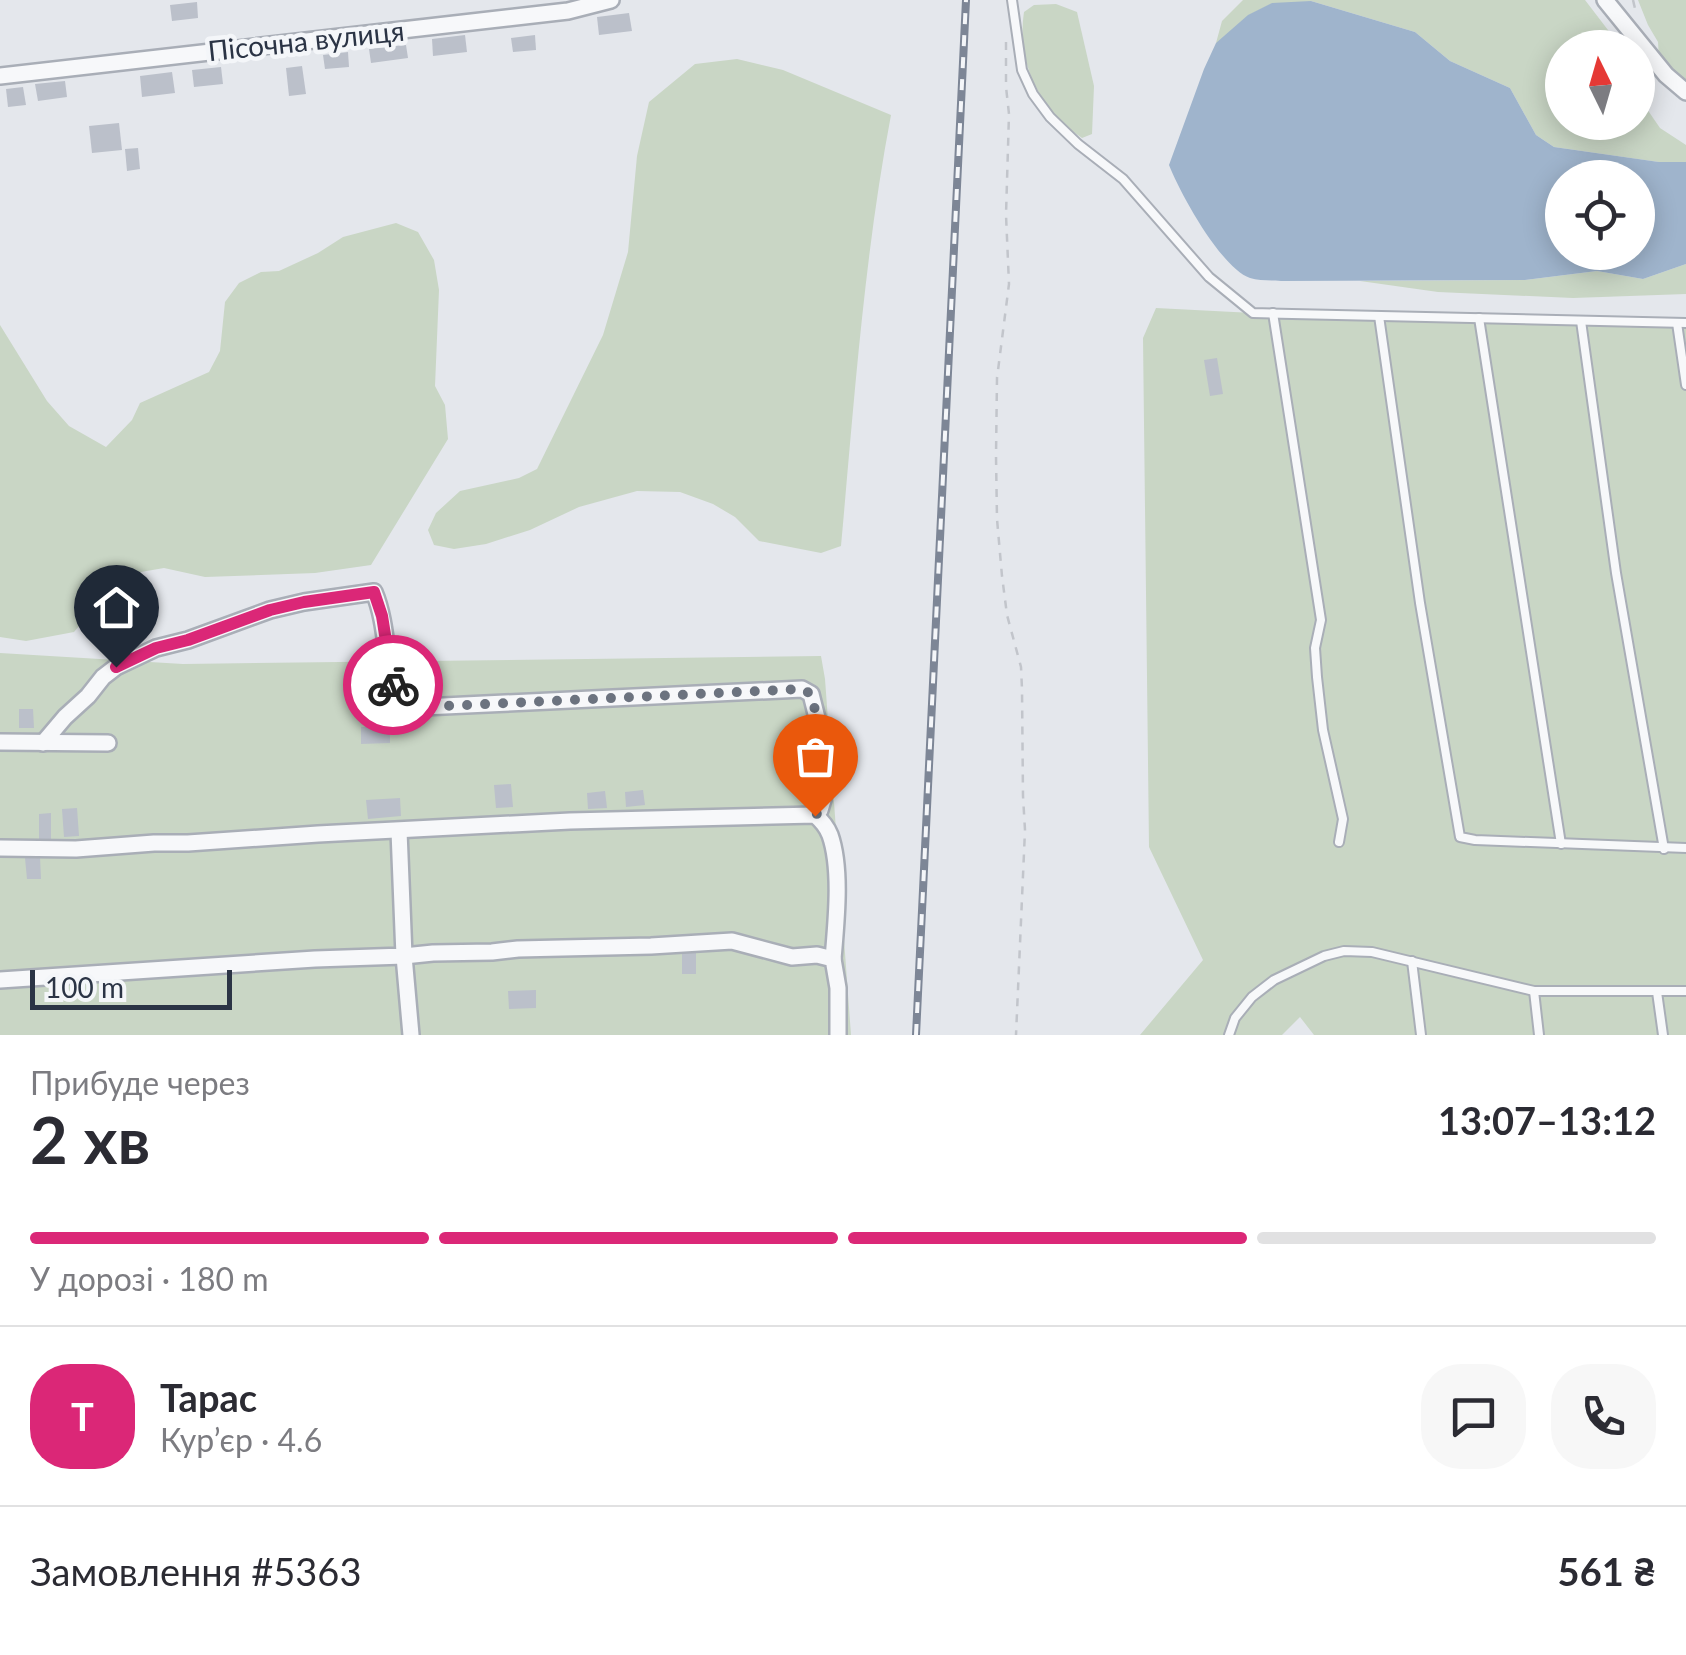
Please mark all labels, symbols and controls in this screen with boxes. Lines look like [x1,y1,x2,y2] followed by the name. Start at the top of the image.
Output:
[206,13,406,67] street label: Пісочна вулиця
[1545,30,1655,140] north arrow
[1545,30,1655,270] map controls
[1545,160,1655,270] button: locate
[74,565,159,668] pin
[89,580,144,635] icon: home
[343,635,443,735] courier
[366,658,421,713] icon: bike
[773,714,858,817] pin
[788,729,843,784] icon: bag
[30,965,232,1010] scale bar
[45,970,124,1004] text: 100 m
[30,1063,250,1102] text: Прибуде через
[1438,1097,1656,1143] text: 13:07–13:12
[30,1100,150,1178] text: 2 хв
[30,1259,269,1298] text: У дорозі · 180 m
[1421,1364,1526,1469] button: chat
[1551,1364,1656,1469] button: phone
[160,1374,257,1420] text: Тарас
[71,1393,94,1439] text: Т
[160,1420,322,1459] text: Кур’єр · 4.6
[30,1548,361,1594] text: Замовлення #5363
[1558,1548,1656,1594] text: 561 ₴

